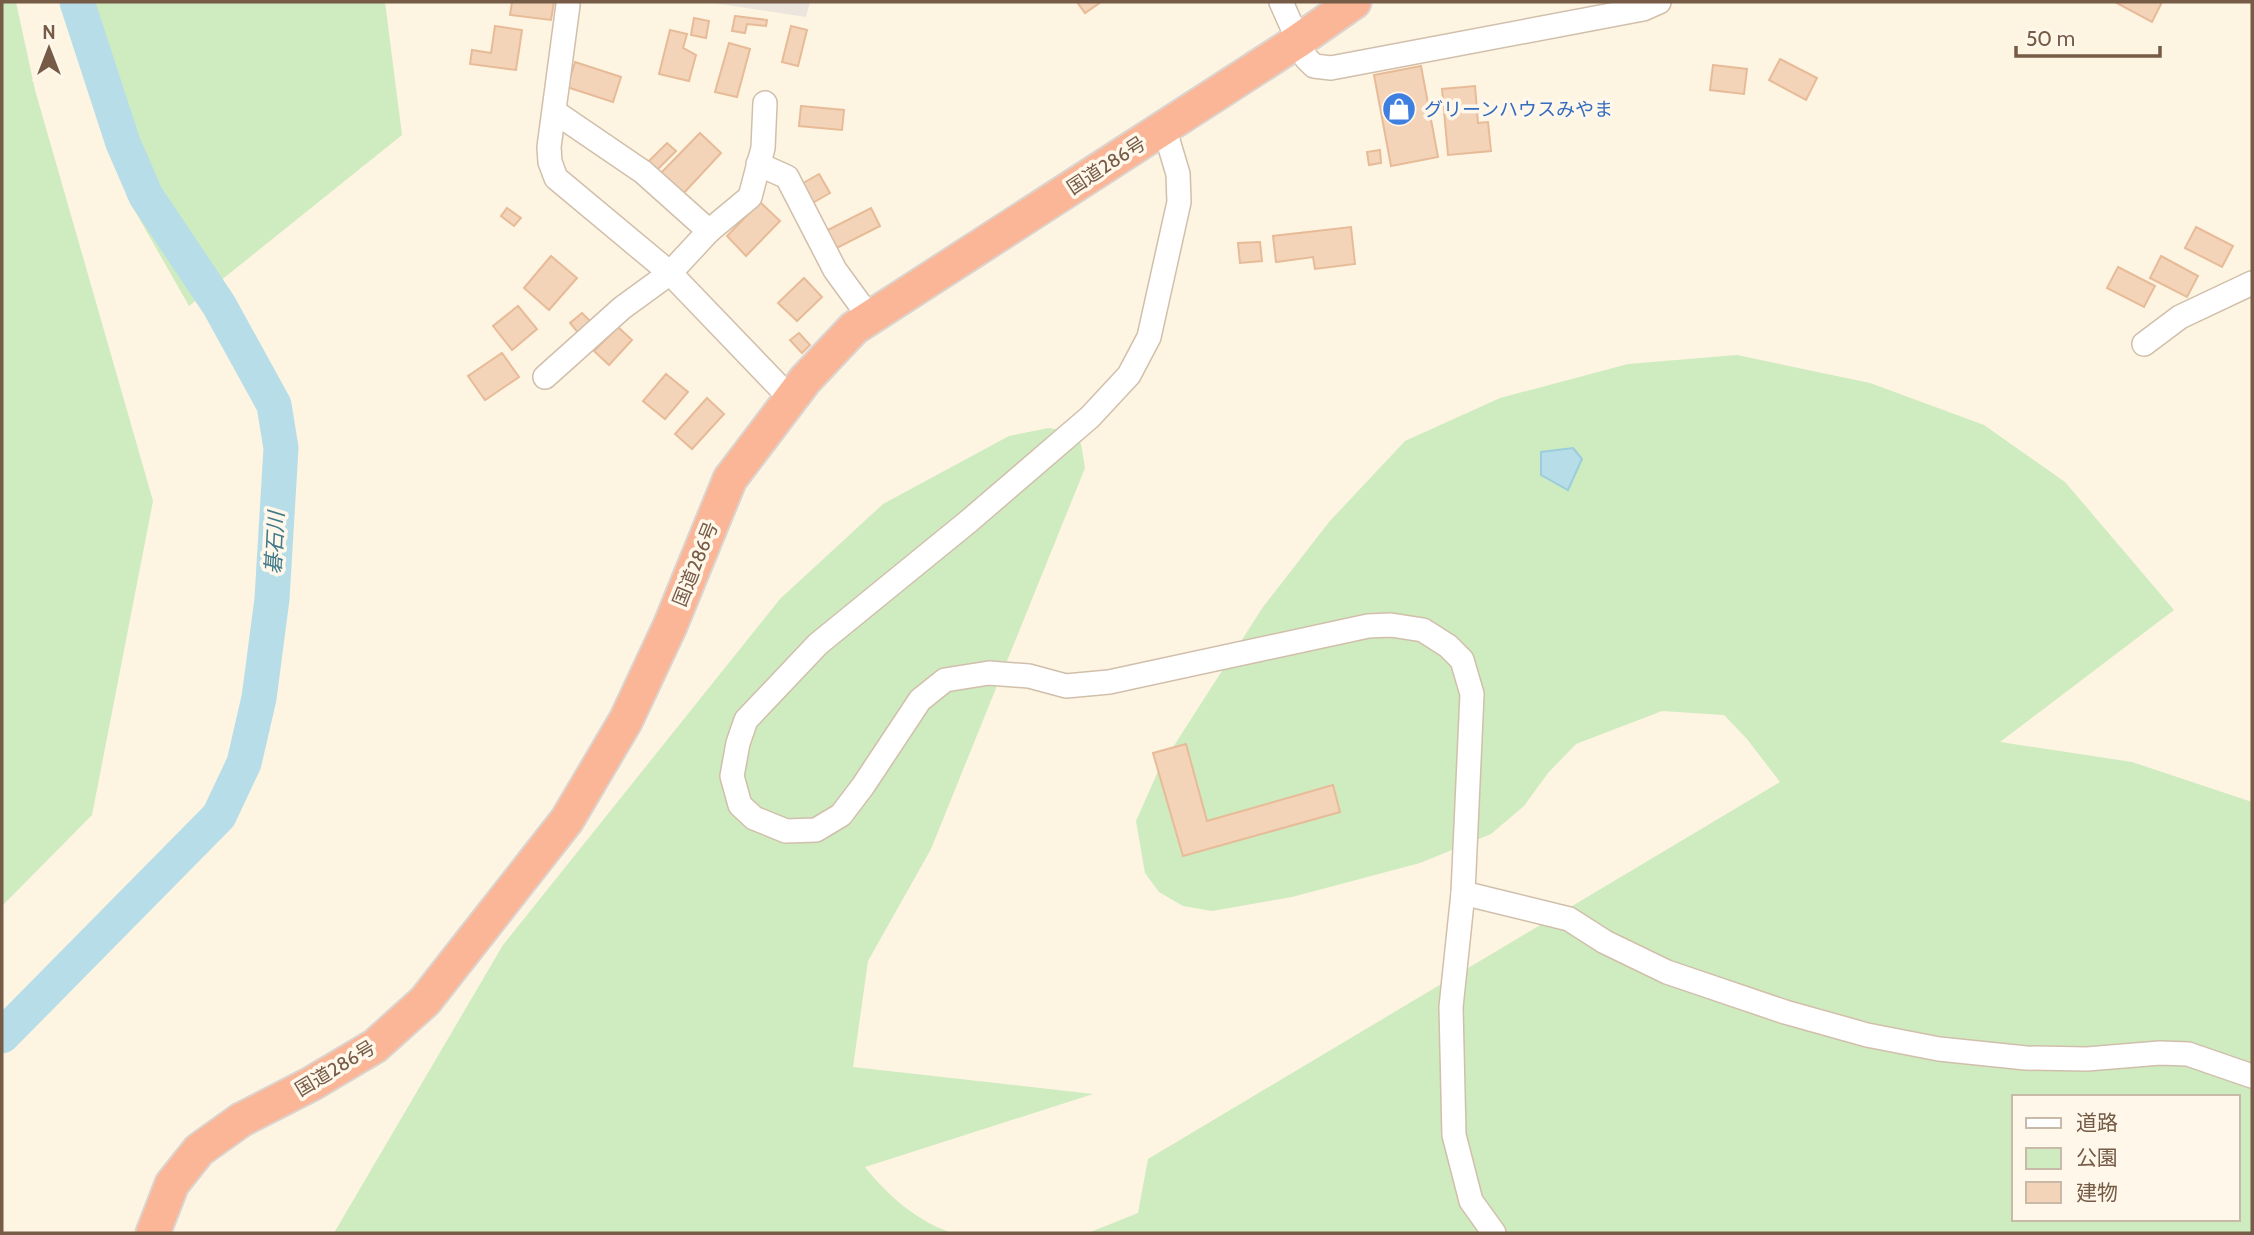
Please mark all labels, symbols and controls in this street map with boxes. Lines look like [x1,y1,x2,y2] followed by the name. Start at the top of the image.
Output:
[14,14,84,84] north arrow
[2016,14,2160,58] scale bar
[42,21,56,44] text: N
[2026,26,2075,51] text: 50 m
[1380,90,1418,128] shop icon: グリーンハウスみやま
[1424,98,1613,121] place label: グリーンハウスみやま
[1063,131,1150,199] street label: 国道286号
[260,509,289,575] water label: 碁石川
[668,518,723,610] street label: 国道286号
[291,1036,379,1101] street label: 国道286号
[2012,1095,2240,1221] legend
[2076,1110,2118,1135] text: 道路
[2076,1145,2118,1170] text: 公園
[2076,1180,2118,1205] text: 建物

